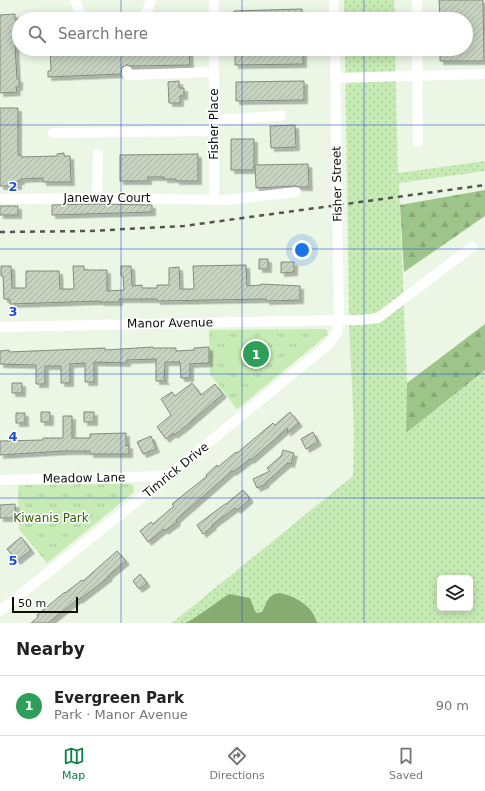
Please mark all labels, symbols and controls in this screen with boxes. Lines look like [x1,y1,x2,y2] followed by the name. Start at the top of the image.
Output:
[12,12,473,56] search box
[26,23,48,45] icon: search
[58,25,148,43] text: Search here
[207,88,221,160] street label: Fisher Place
[329,146,345,222] street label: Fisher Street
[8,179,18,194] text: 2
[63,191,151,205] street label: Janeway Court
[292,240,312,260] your location
[8,304,18,319] text: 3
[127,315,213,331] street label: Manor Avenue
[243,339,269,369] pin: 1
[8,429,18,444] text: 4
[140,440,211,501] street label: Timrick Drive
[43,470,125,486] street label: Meadow Lane
[13,511,89,525] park label: Kiwanis Park
[8,553,18,568] text: 5
[437,575,473,611] map controls
[437,575,473,611] button: layers
[12,595,78,614] scale bar
[18,597,46,610] text: 50 m
[16,639,85,659] text: Nearby
[54,689,184,707] text: Evergreen Park
[24,698,34,713] text: 1
[436,698,469,713] text: 90 m
[54,707,188,722] text: Park · Manor Avenue
[62,745,85,782] tab: Map
[209,745,265,782] tab: Directions
[389,745,423,782] tab: Saved

